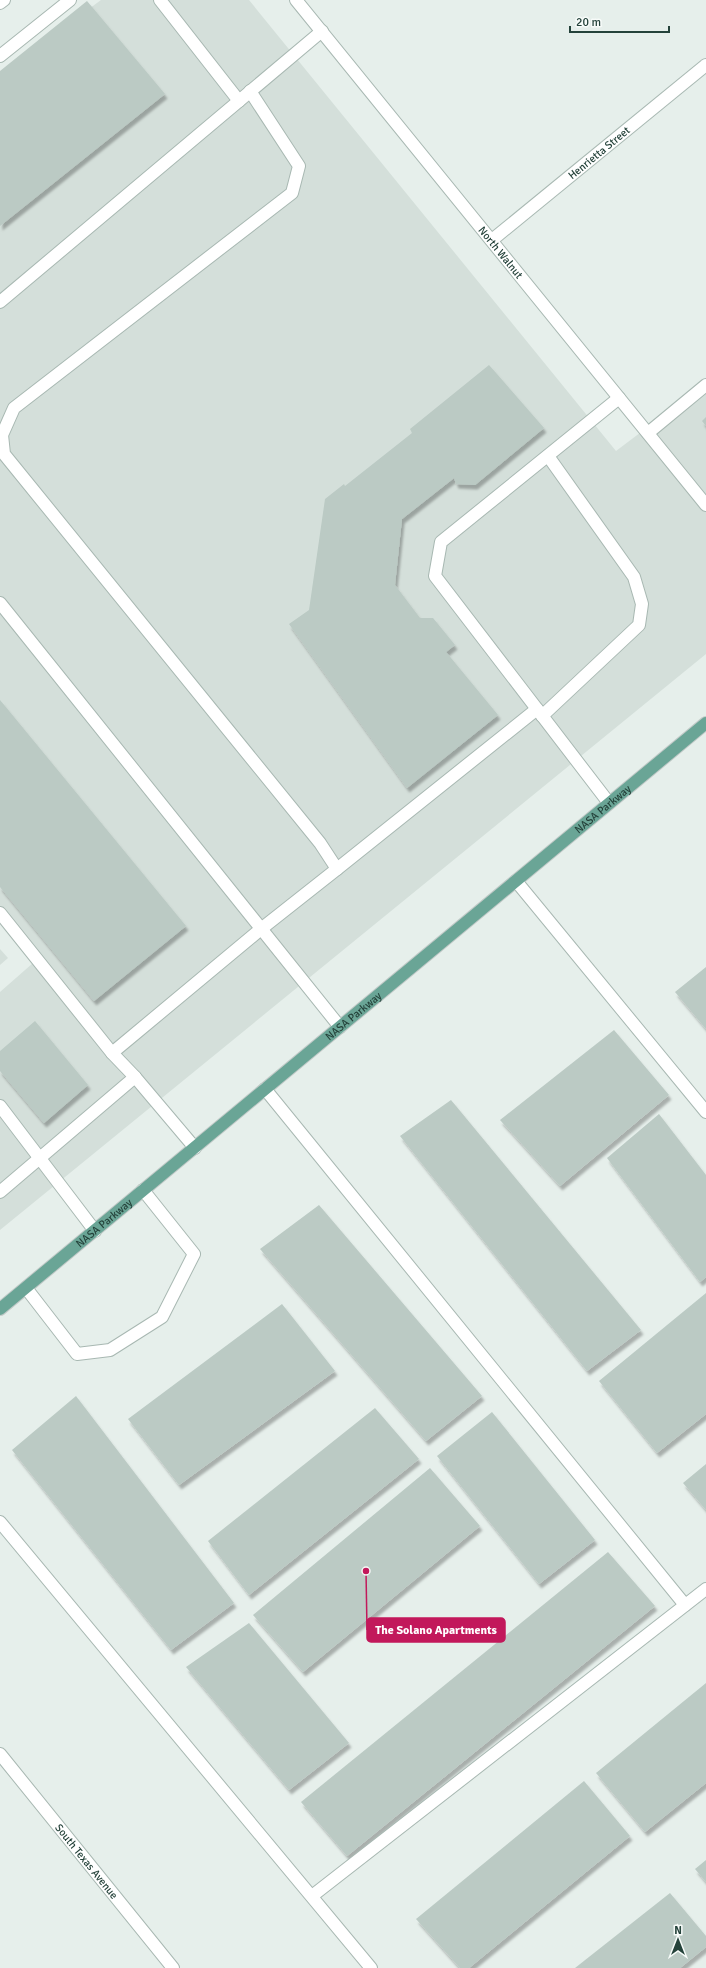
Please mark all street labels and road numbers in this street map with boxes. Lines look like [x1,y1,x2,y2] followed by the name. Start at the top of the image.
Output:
[565,123,633,182] street label: Henrietta Street
[476,224,526,281] street label: North Walnut
[572,781,634,836] street label: NASA Parkway
[322,988,385,1043] street label: NASA Parkway
[73,1195,135,1250] street label: NASA Parkway
[53,1821,121,1901] street label: South Texas Avenue

